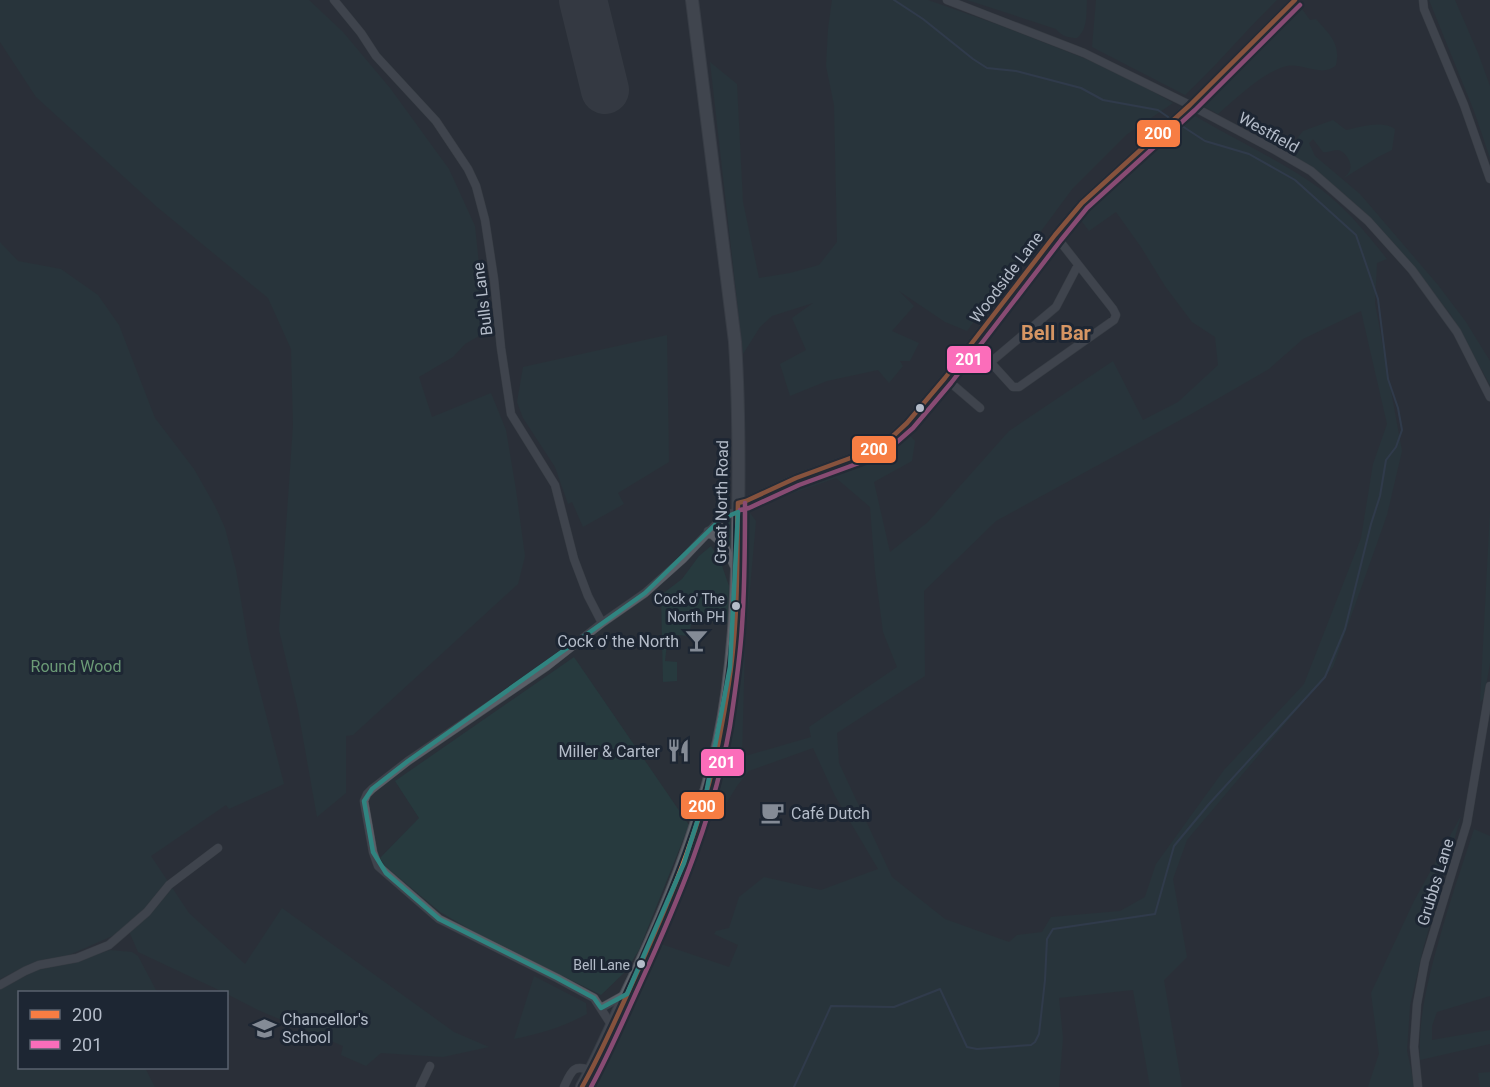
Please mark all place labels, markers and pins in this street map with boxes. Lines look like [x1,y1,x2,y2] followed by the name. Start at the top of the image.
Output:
[914,402,926,414] unlabelled marker
[654,591,725,625] place label: Cock o' The North PH
[730,600,742,612] marker: Cock o' The North PH
[684,628,710,654] bar icon: Cock o' the North
[557,632,679,651] place label: Cock o' the North
[665,738,691,764] restaurant icon: Miller & Carter
[558,742,661,761] place label: Miller & Carter
[760,800,786,826] cafe icon: Café Dutch
[791,804,870,823] place label: Café Dutch
[573,957,630,973] place label: Bell Lane
[635,958,647,970] marker: Bell Lane
[282,1010,369,1047] place label: Chancellor's School
[251,1015,277,1041] school or university icon: Chancellor's School

